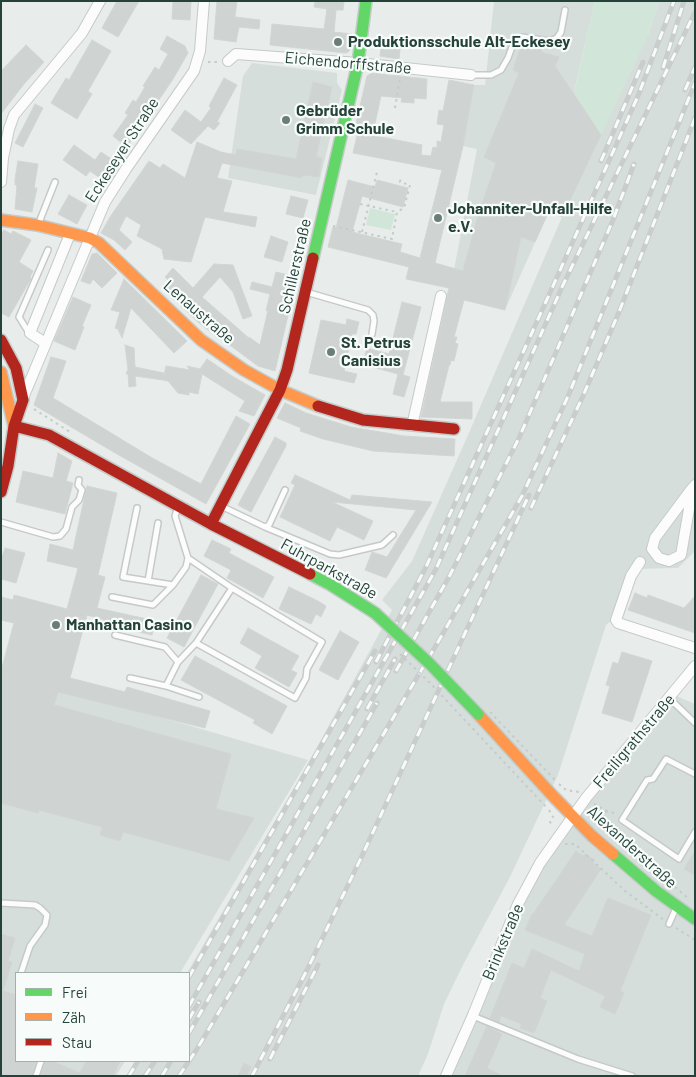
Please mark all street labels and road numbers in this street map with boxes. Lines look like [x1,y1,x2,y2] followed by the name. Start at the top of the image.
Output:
[284,48,412,78] street label: Eichendorffstraße
[81,94,163,206] street label: Eckeseyer Straße
[275,217,315,315] street label: Schillerstraße
[160,276,238,348] street label: Lenaustraße
[277,535,381,603] street label: Fuhrparkstraße
[589,690,679,792] street label: Freiligrathstraße
[583,802,681,892] street label: Alexanderstraße
[478,901,528,983] street label: Brinkstraße

